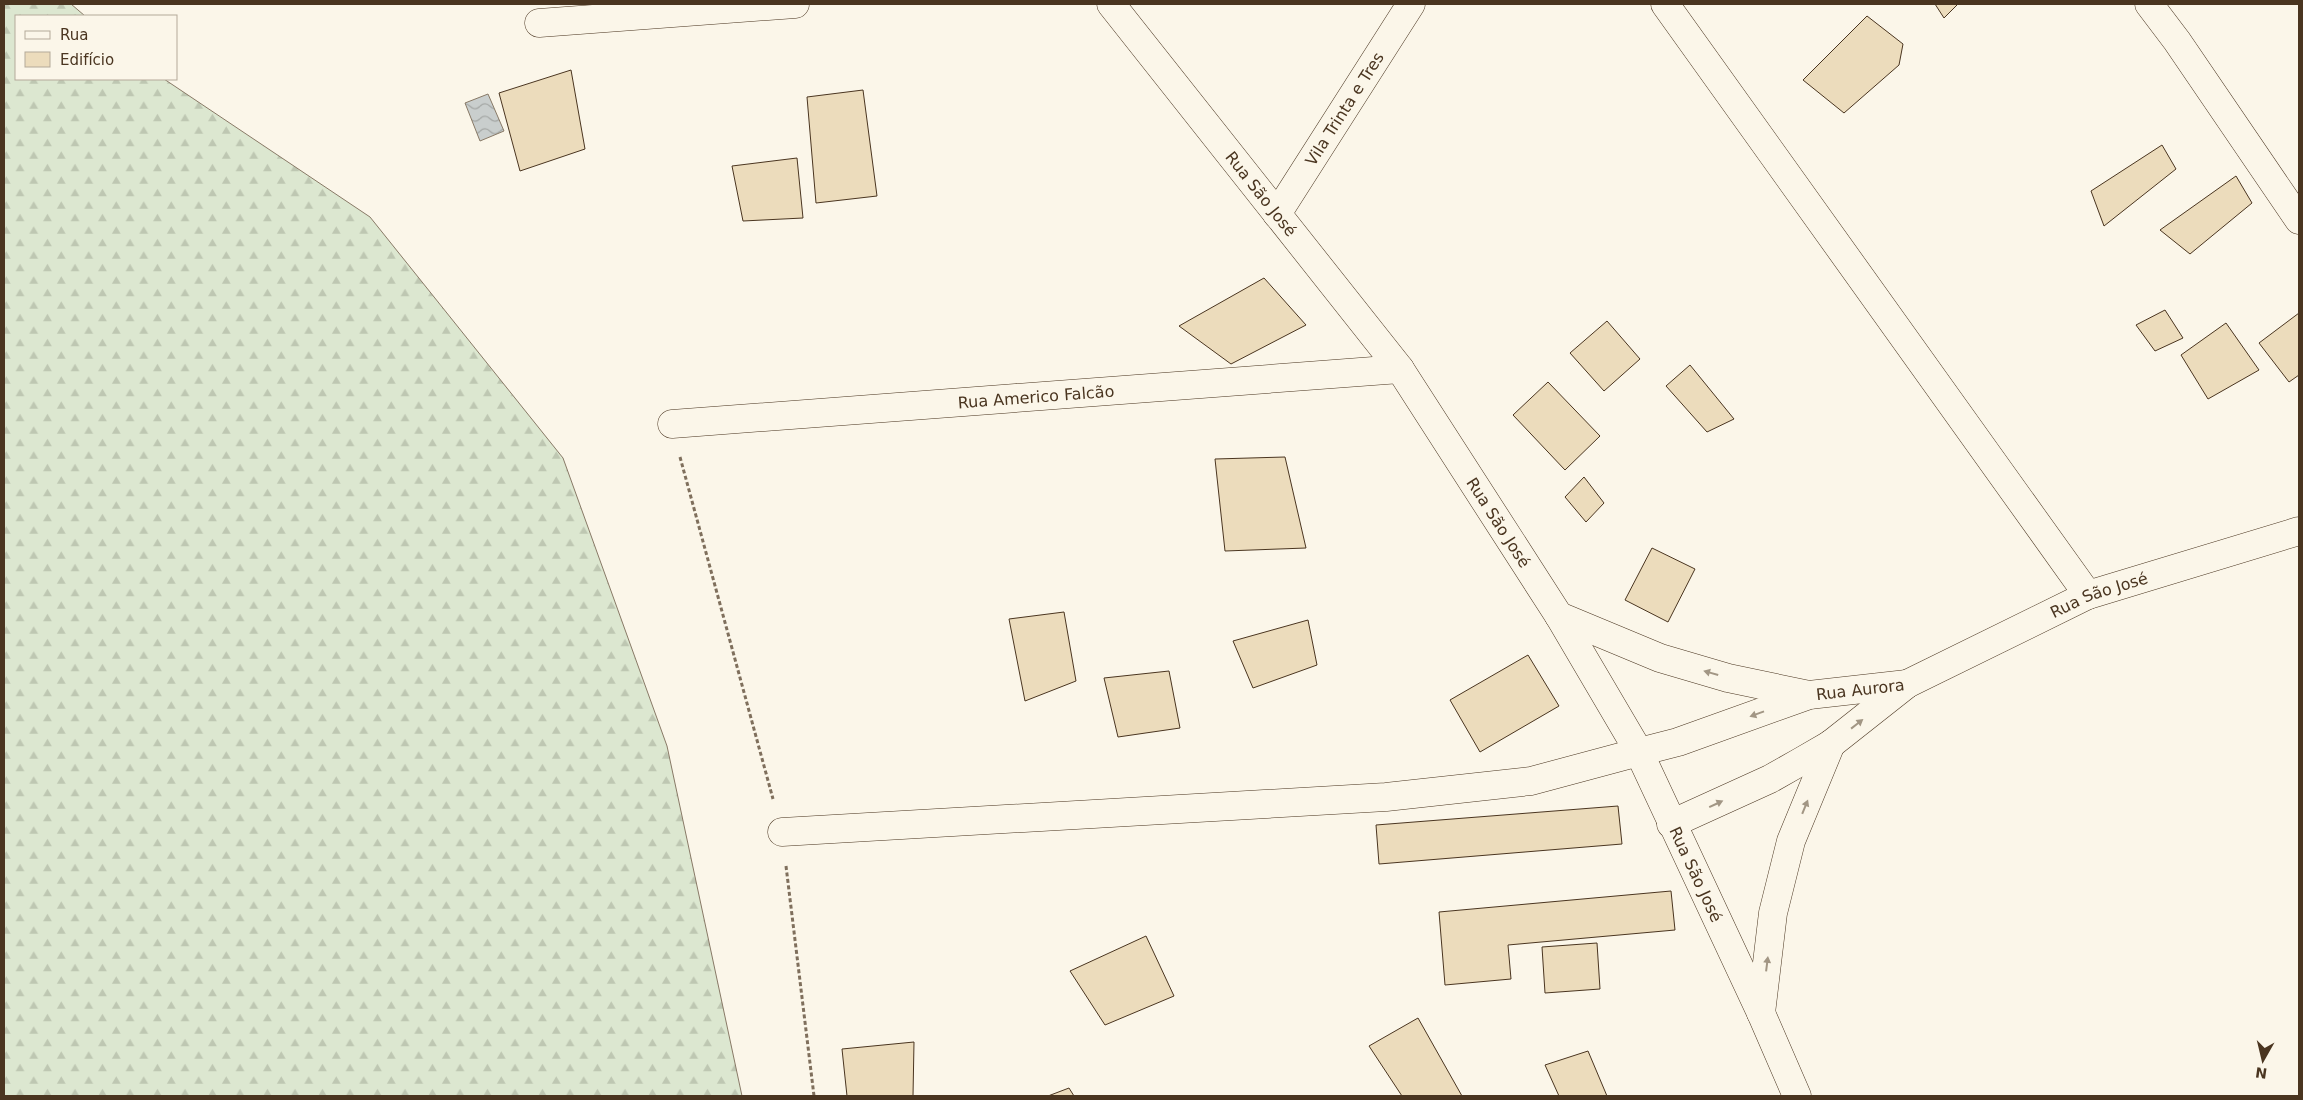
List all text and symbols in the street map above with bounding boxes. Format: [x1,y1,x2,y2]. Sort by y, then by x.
legend [15,15,178,80]
text: Rua [60,26,88,44]
street label: Vila Trinta e Tres [1301,49,1388,169]
text: Edifício [60,51,114,69]
street label: Rua São José [1221,148,1300,240]
street label: Rua Americo Falcão [957,382,1115,412]
street label: Rua São José [1462,474,1534,571]
street label: Rua São José [2047,568,2150,622]
one-way arrow [1703,668,1718,676]
street label: Rua Aurora [1815,675,1906,704]
one-way arrow [1749,710,1764,718]
one-way arrow [1850,718,1863,729]
one-way arrow [1709,800,1723,808]
one-way arrow [1801,800,1809,814]
street label: Rua São José [1665,824,1726,925]
one-way arrow [1763,956,1771,972]
north arrow [2238,1035,2288,1085]
text: N [2254,1064,2268,1082]

